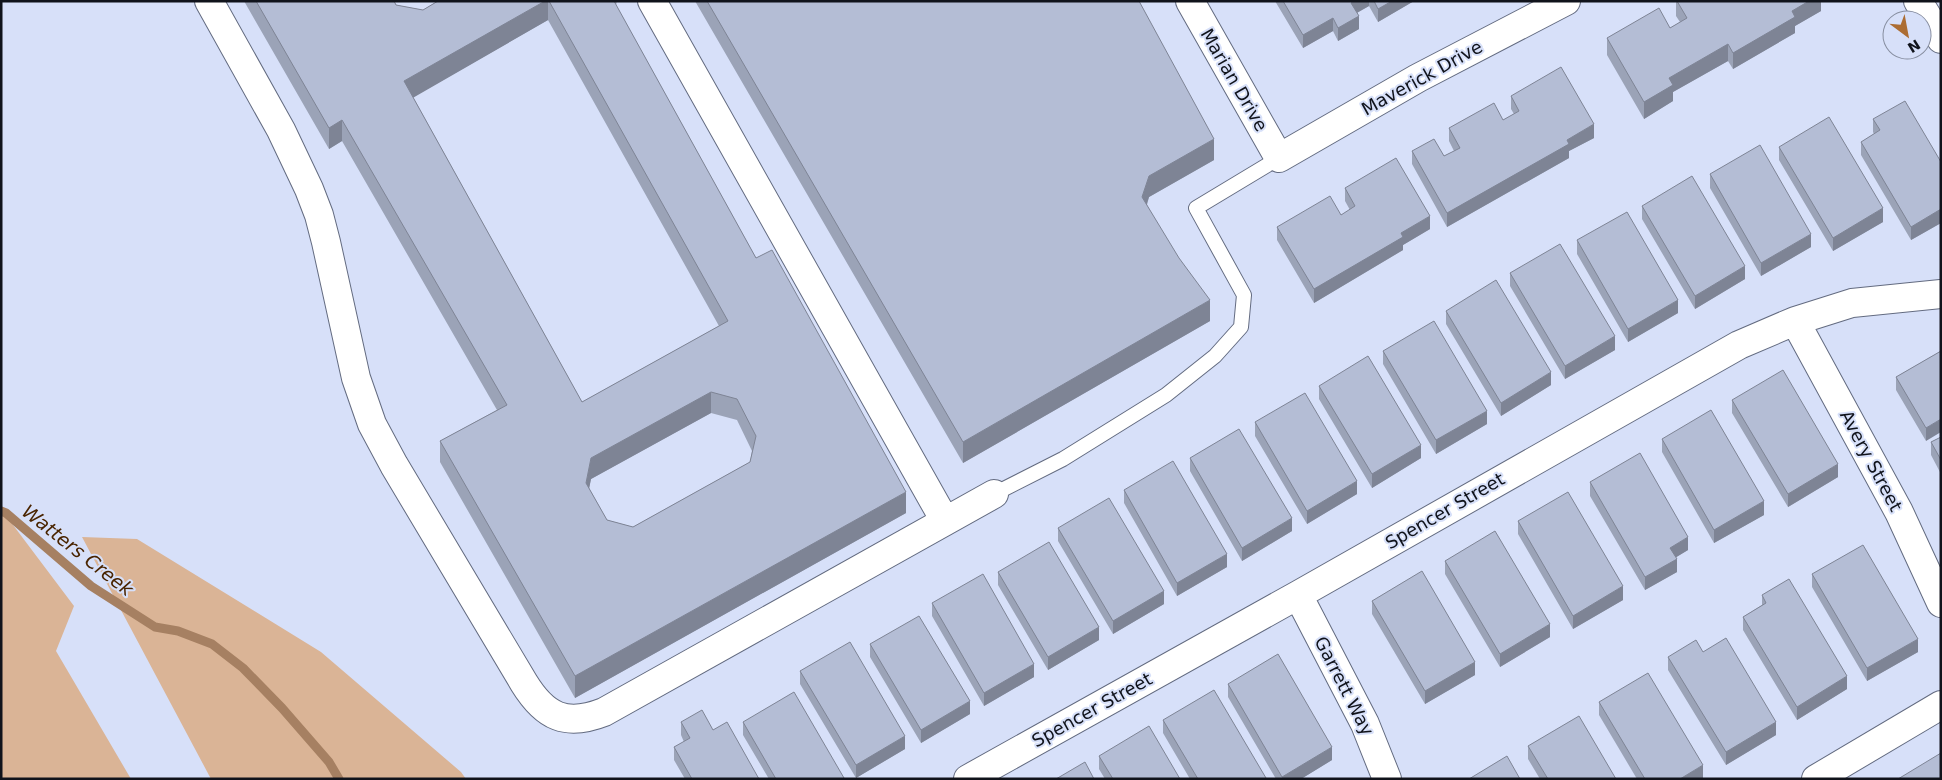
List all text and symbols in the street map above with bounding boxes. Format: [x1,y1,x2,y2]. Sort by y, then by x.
north arrow [1882,10,1932,60]
street label: Marian Drive [1197,25,1272,135]
street label: Maverick Drive [1358,36,1486,119]
text: N [1905,36,1923,56]
street label: Avery Street [1836,407,1907,515]
street label: Spencer Street [1381,468,1508,553]
water label: Watters Creek [18,500,139,601]
street label: Garrett Way [1311,633,1379,739]
street label: Spencer Street [1028,668,1156,751]

